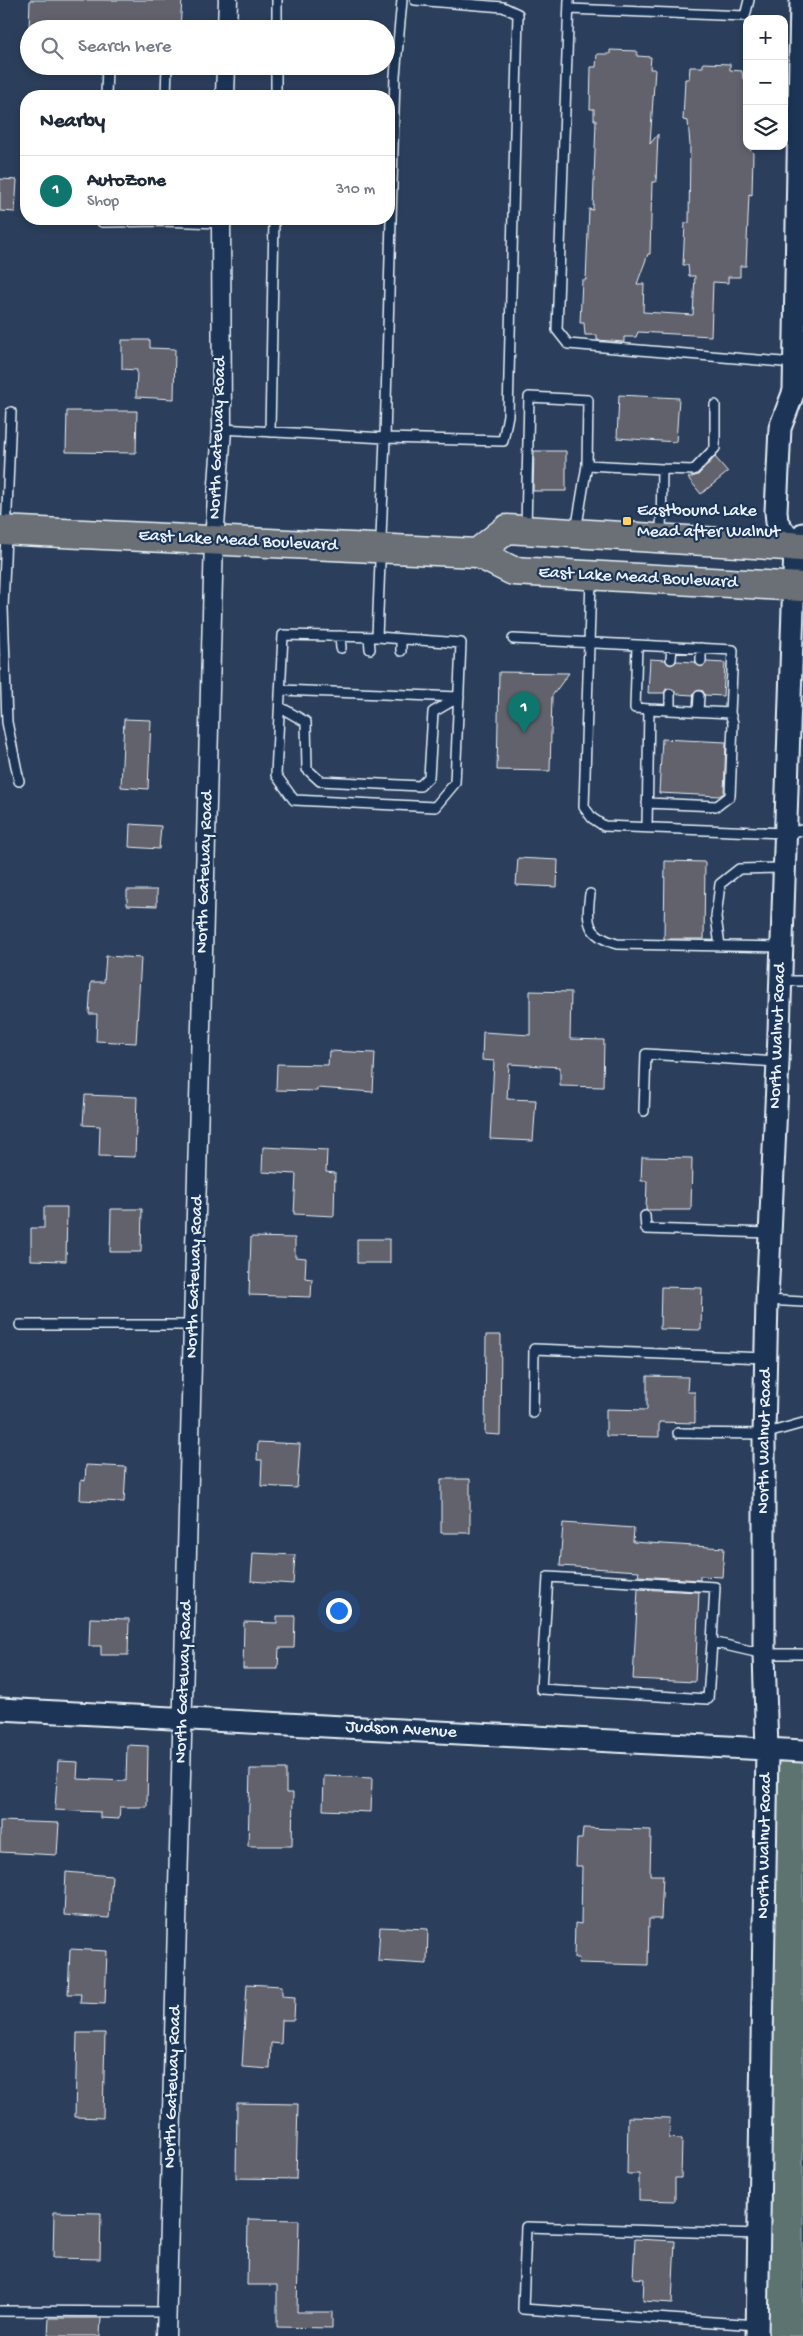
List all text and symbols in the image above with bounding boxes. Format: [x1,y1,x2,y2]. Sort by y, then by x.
map controls [743,15,788,150]
button: + [743,15,788,60]
search box [20,20,395,75]
icon: search [38,34,66,62]
text: Search here [78,36,172,59]
button: − [743,60,788,105]
button: layers [743,105,788,150]
text: Nearby [40,110,105,135]
text: AutoZone [87,170,166,193]
text: 1 [53,181,59,200]
text: 310 m [336,181,375,200]
text: Shop [87,193,119,212]
street label: North Gateway Road [205,355,231,520]
place label: Eastbound Lake Mead after Walnut [637,501,782,543]
marker: Eastbound Lake Mead after Walnut [621,515,633,527]
street label: East Lake Mead Boulevard [138,525,339,557]
street label: East Lake Mead Boulevard [538,562,739,594]
pin: 1 [508,692,540,733]
street label: North Gateway Road [192,789,218,954]
street label: North Walnut Road [765,961,791,1109]
street label: North Gateway Road [182,1194,208,1359]
street label: North Walnut Road [753,1366,777,1514]
your location [326,1598,352,1624]
street label: North Gateway Road [171,1599,197,1764]
street label: Judson Avenue [345,1717,458,1743]
street label: North Walnut Road [753,1771,777,1919]
street label: North Gateway Road [160,2004,186,2169]

